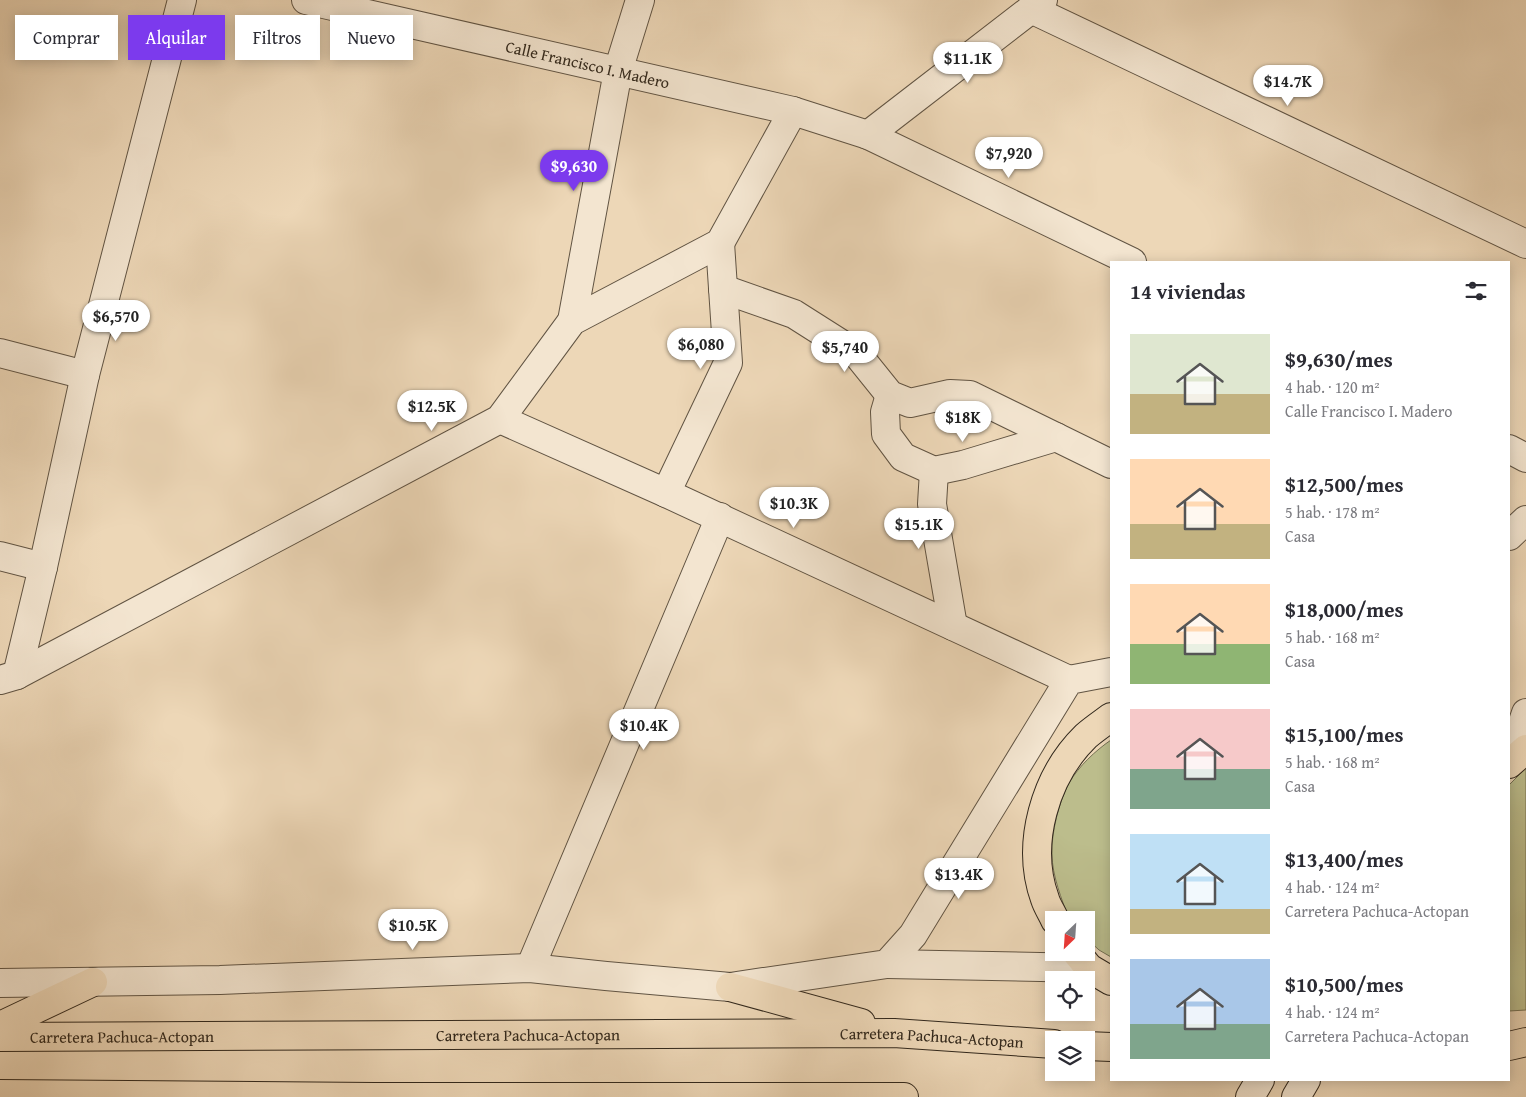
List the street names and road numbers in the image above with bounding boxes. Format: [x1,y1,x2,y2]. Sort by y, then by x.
street label: Calle Francisco I. Madero [503,34,672,95]
street label: Carretera Pachuca-Actopan [840,1021,1025,1054]
street label: Carretera Pachuca-Actopan [436,1022,620,1047]
street label: Carretera Pachuca-Actopan [30,1024,214,1049]

